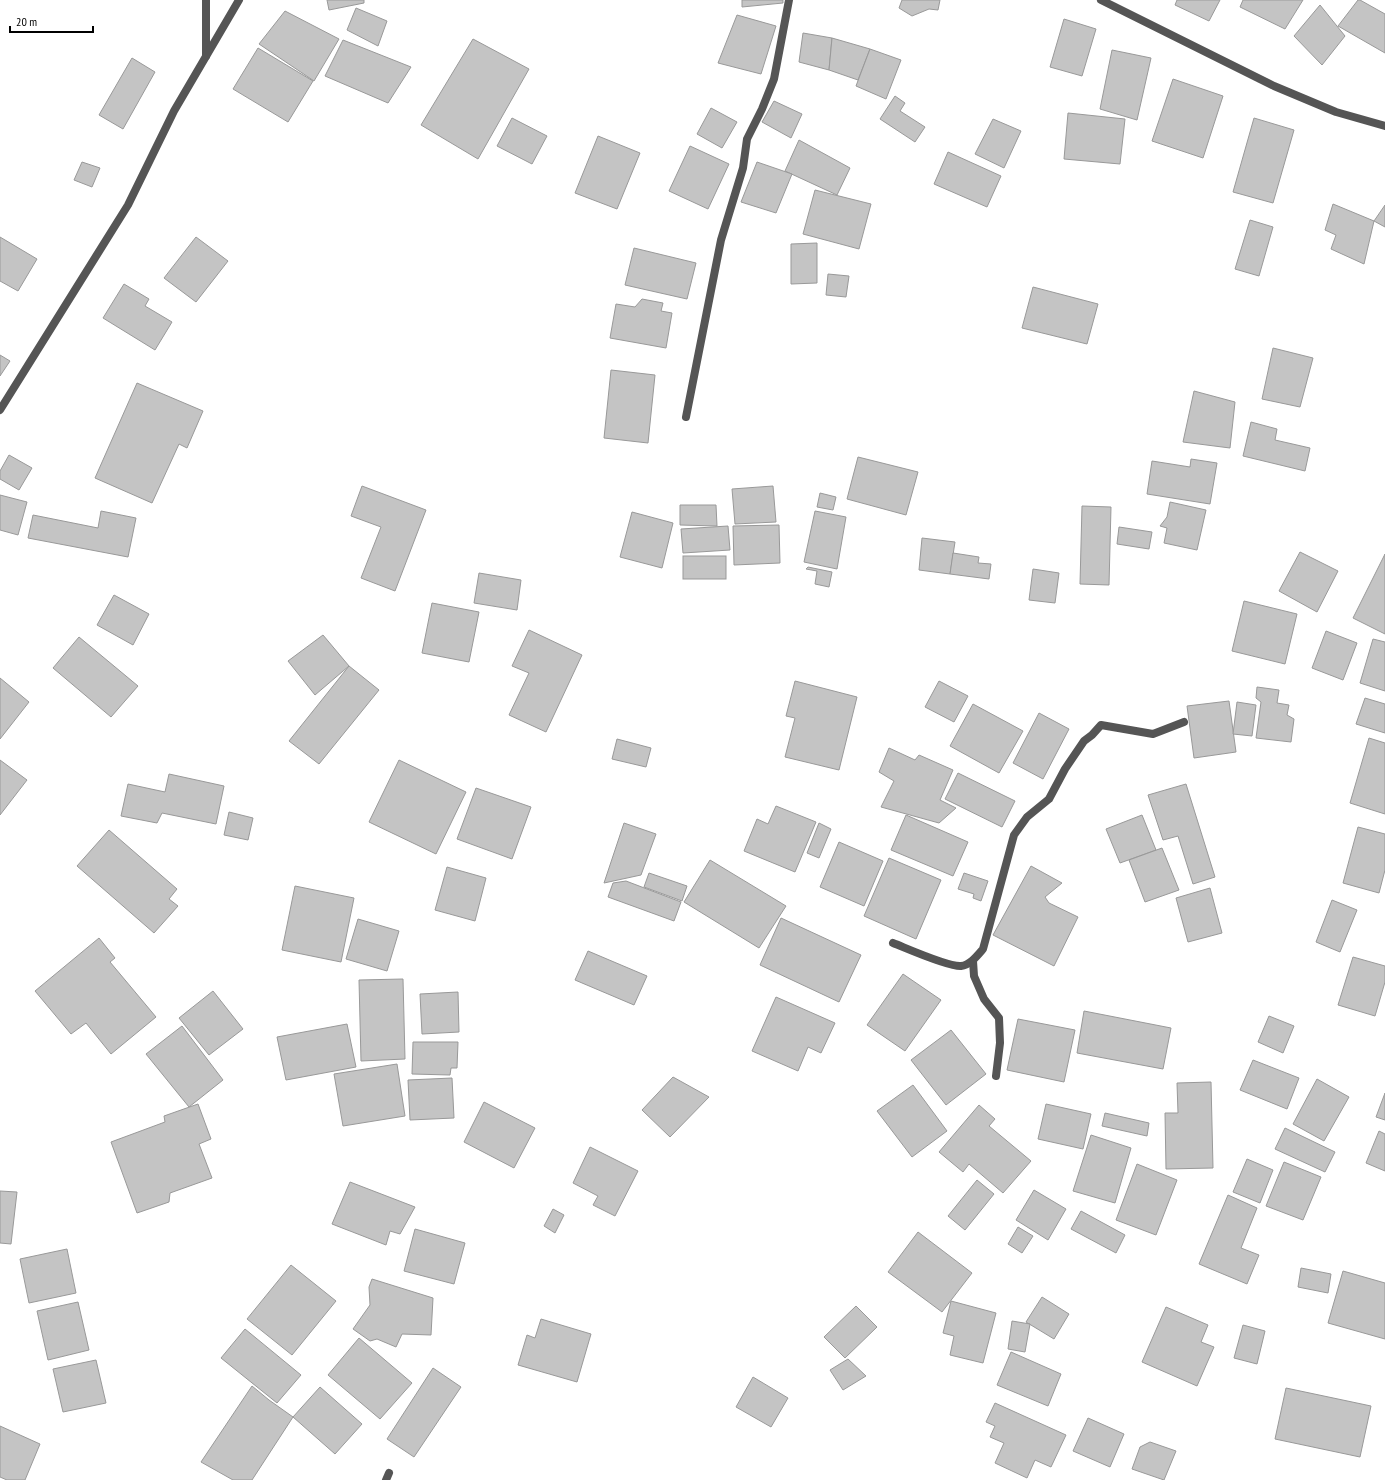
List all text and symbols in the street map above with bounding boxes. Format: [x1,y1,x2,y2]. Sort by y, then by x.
scale bar [10,8,93,34]
text: 20 m [16,14,37,29]

